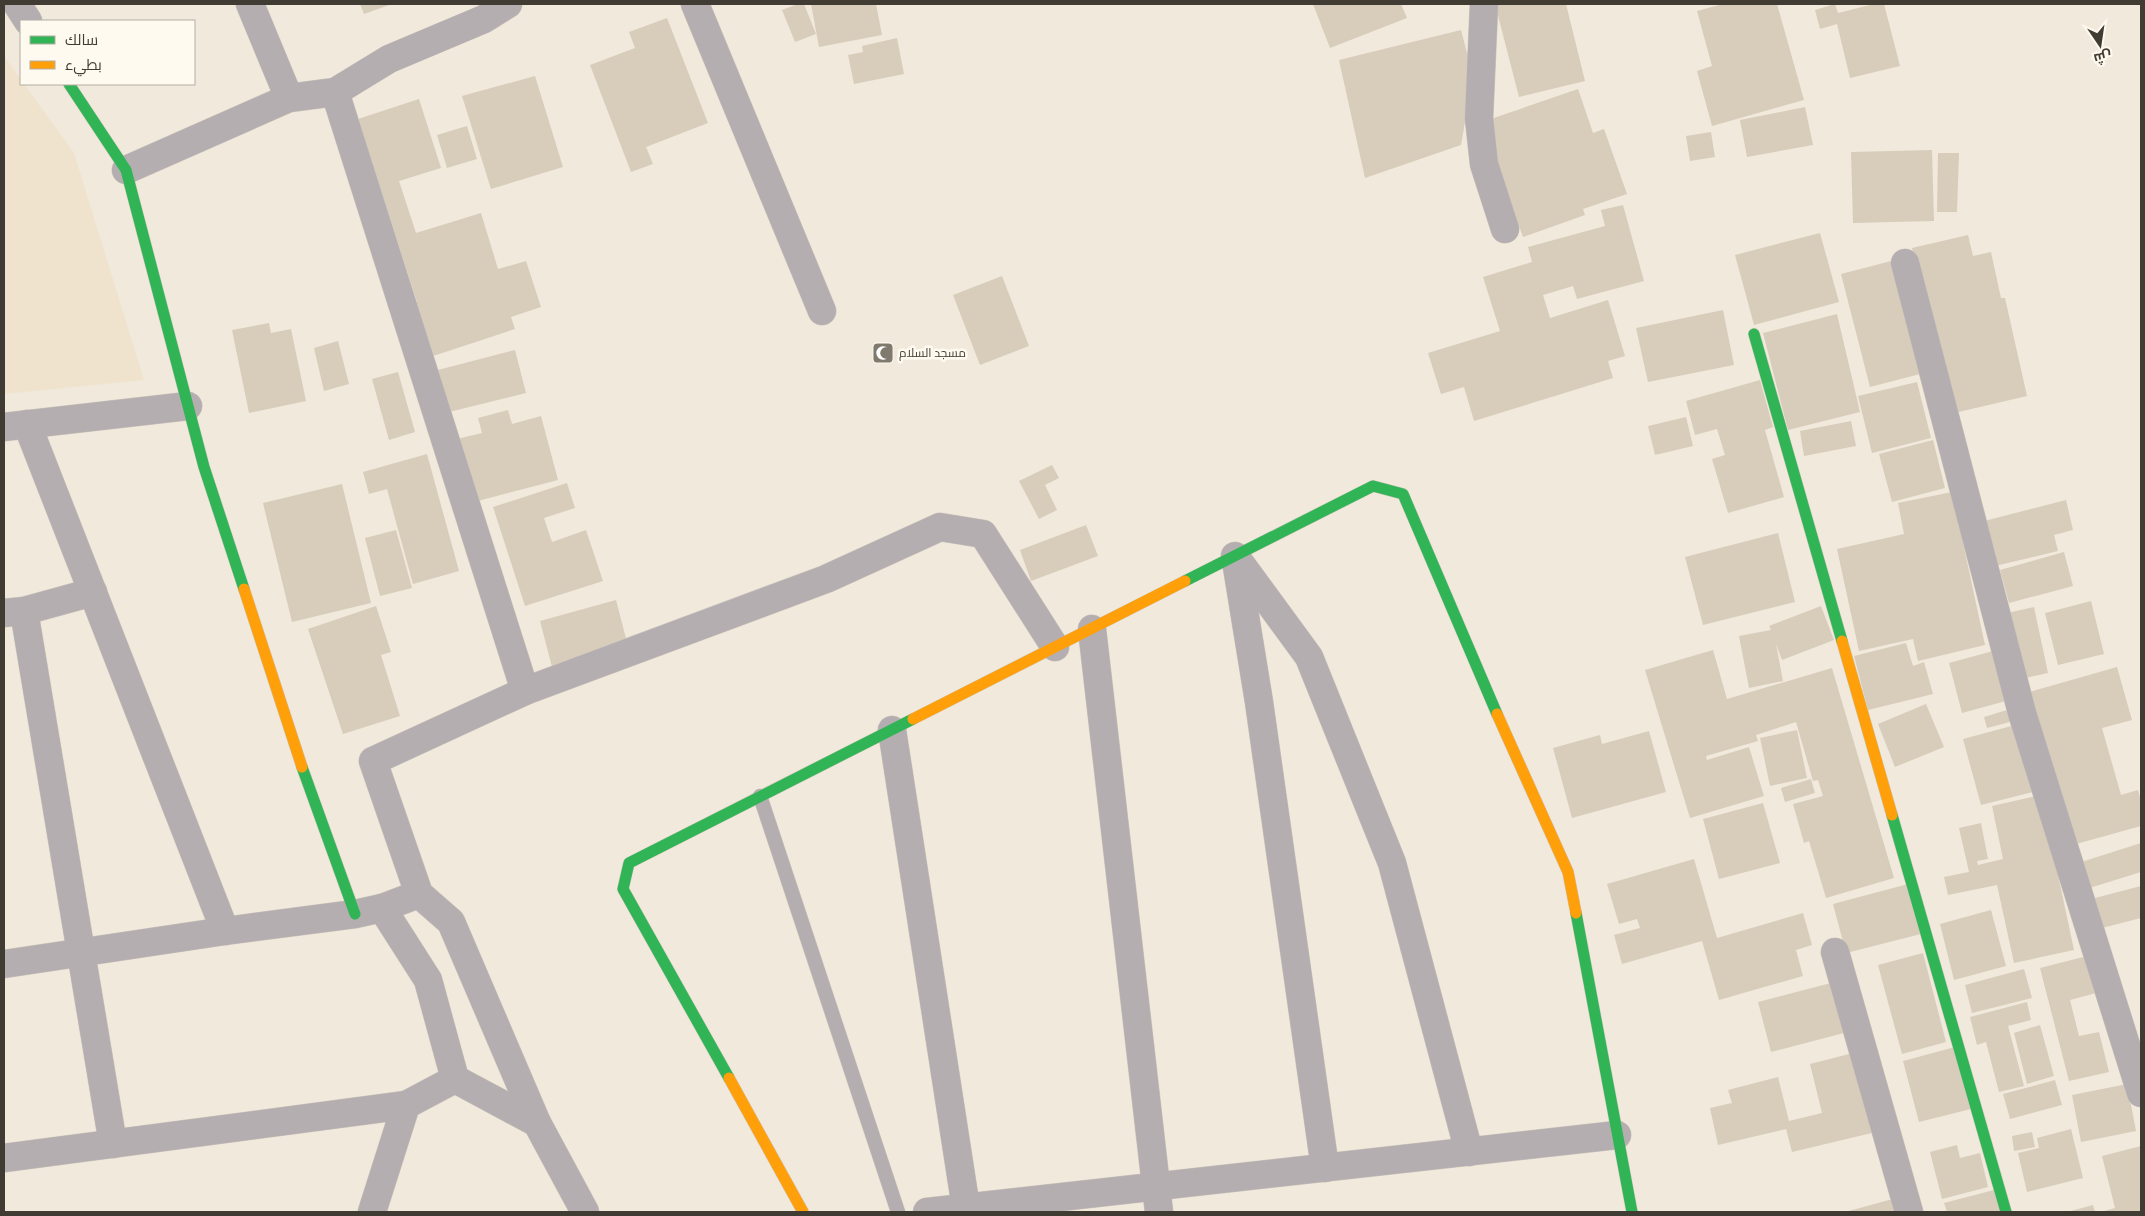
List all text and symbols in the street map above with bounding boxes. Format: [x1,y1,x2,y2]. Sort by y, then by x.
legend [20,20,195,85]
north arrow [2075,20,2125,70]
text: سالك [65,31,98,49]
text: ش [2092,47,2113,67]
text: بطيء [65,56,102,77]
mosque icon: مسجد السلام [871,341,895,365]
place label: مسجد السلام [899,346,966,361]

